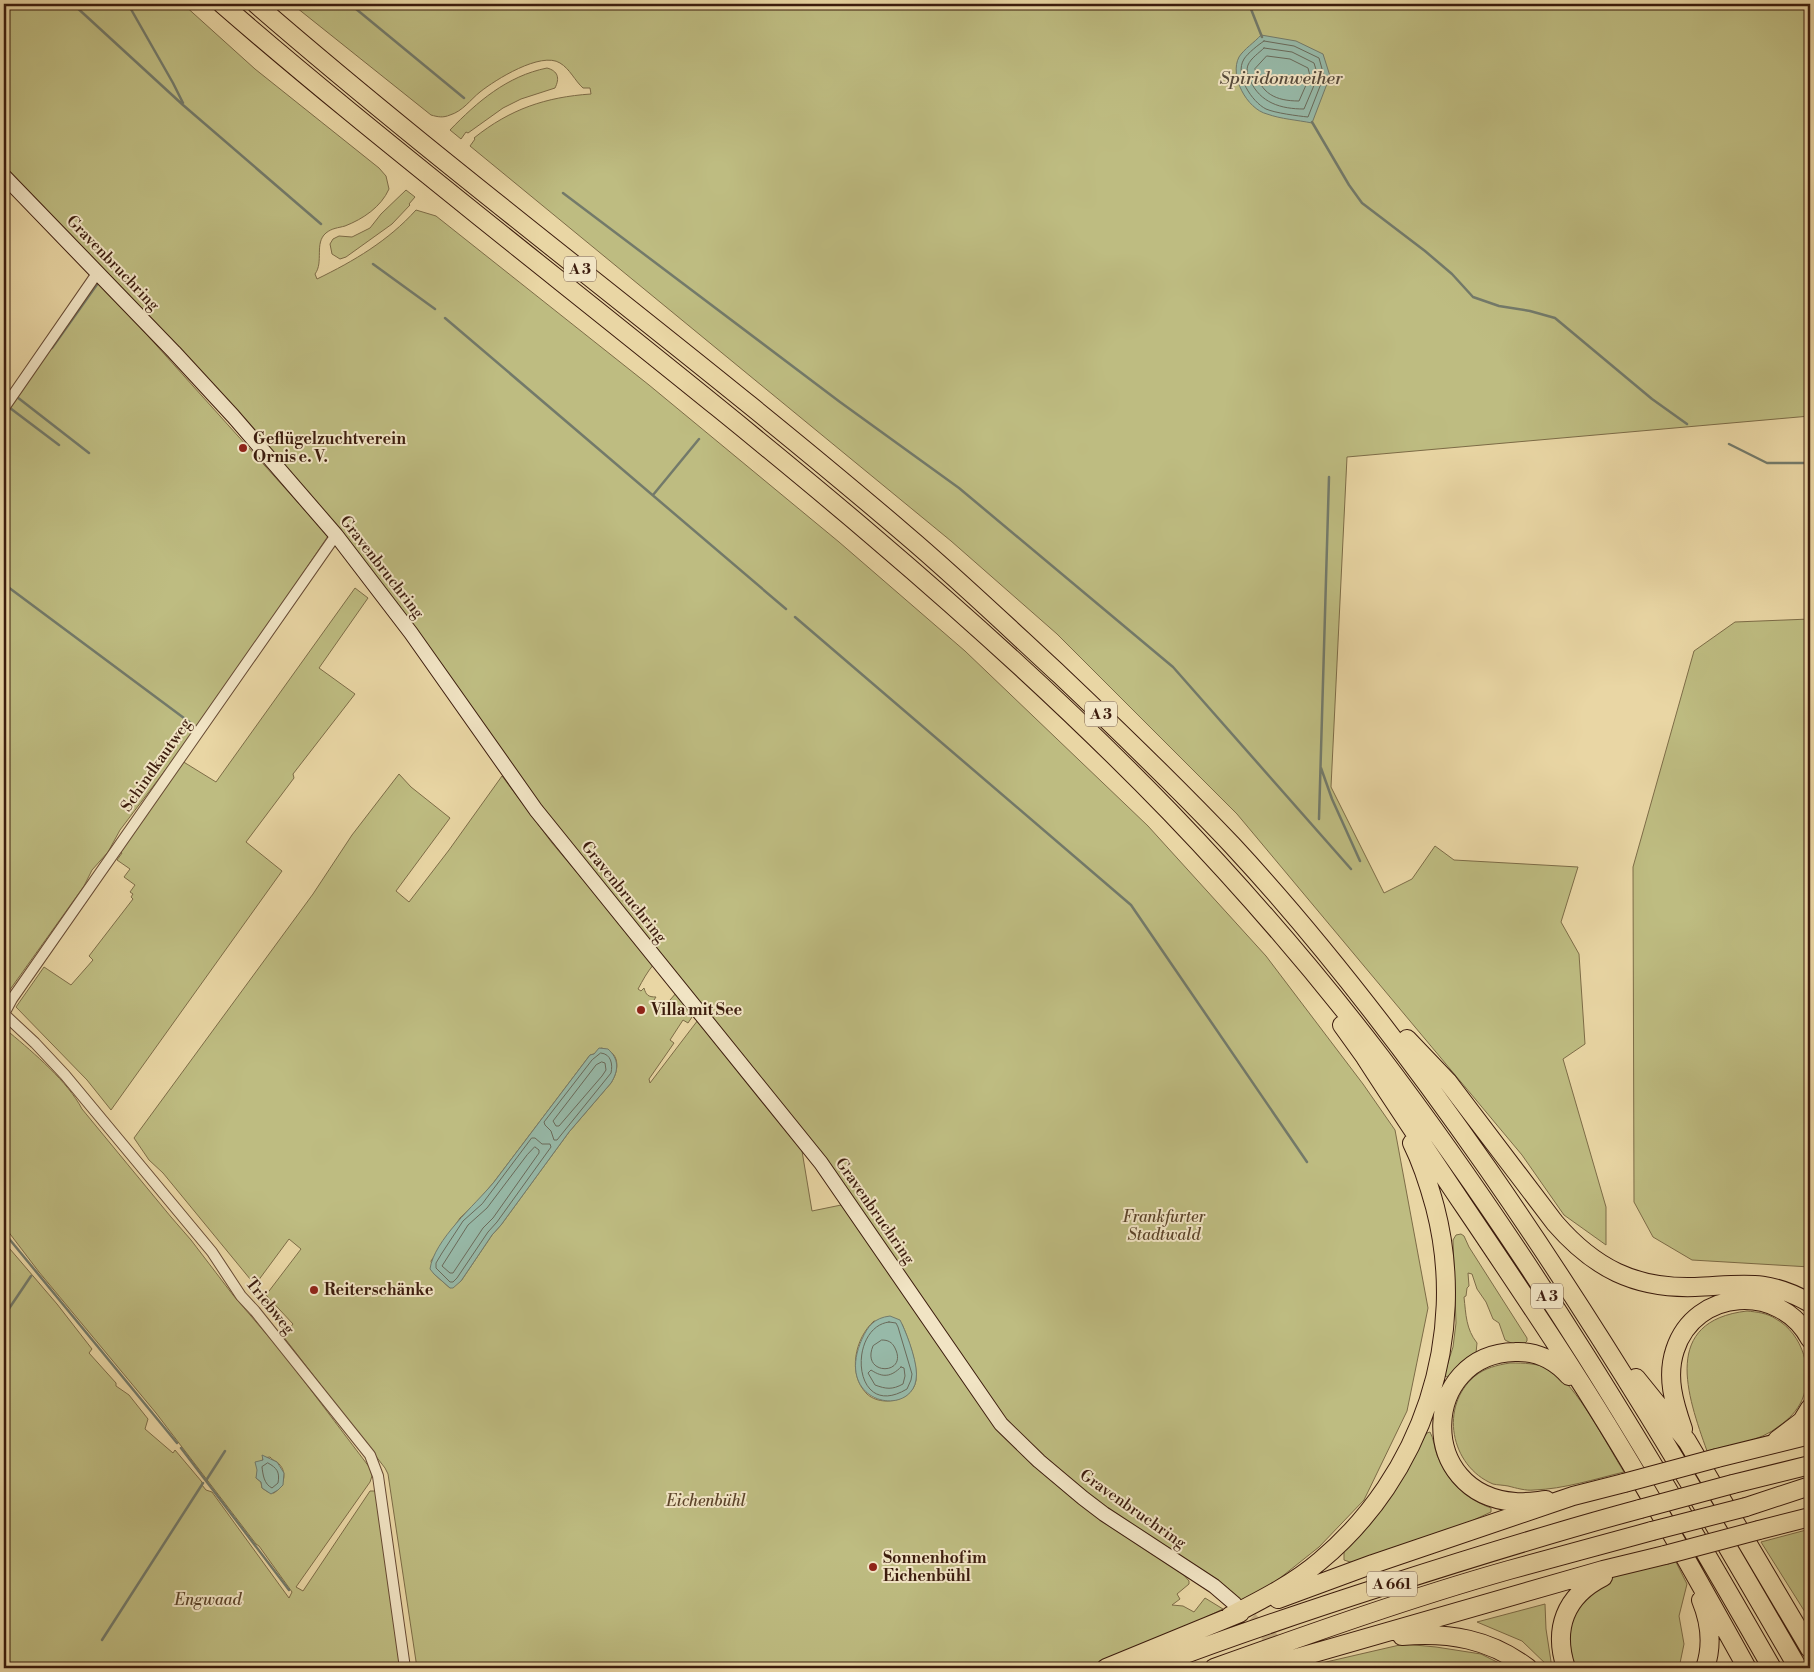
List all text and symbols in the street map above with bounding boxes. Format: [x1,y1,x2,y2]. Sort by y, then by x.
water label: Spiridonweiher [1219,67,1343,90]
street label: Gravenbruchring [62,211,164,316]
road number: A 3 [564,256,596,282]
place label: Geflügelzuchtverein Ornis e. V. [253,429,406,467]
marker: Geflügelzuchtverein Ornis e. V. [237,442,249,454]
street label: Gravenbruchring [336,511,429,623]
road number: A 3 [1085,702,1117,726]
street label: Schindkautweg [116,714,196,816]
street label: Gravenbruchring [577,837,672,948]
place label: Villa mit See [650,1000,743,1020]
marker: Villa mit See [635,1004,647,1016]
street label: Gravenbruchring [831,1154,920,1269]
park label: Frankfurter Stadtwald [1123,1207,1207,1245]
street label: Triebweg [241,1273,299,1339]
place label: Reiterschänke [324,1280,434,1300]
marker: Reiterschänke [308,1284,320,1296]
road number: A 3 [1531,1284,1563,1308]
street label: Gravenbruchring [1076,1465,1191,1554]
park label: Eichenbühl [665,1491,747,1511]
place label: Sonnenhof im Eichenbühl [883,1548,987,1586]
marker: Sonnenhof im Eichenbühl [867,1561,879,1573]
road number: A 661 [1367,1572,1417,1596]
park label: Engwaad [174,1590,242,1610]

